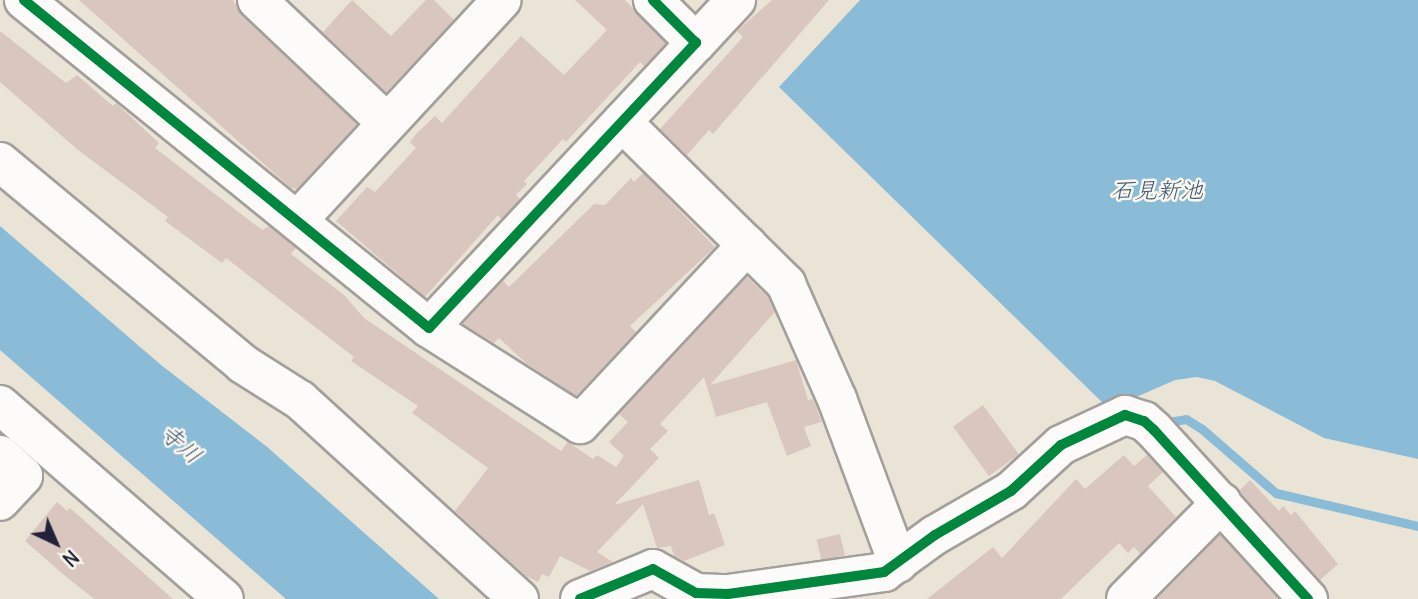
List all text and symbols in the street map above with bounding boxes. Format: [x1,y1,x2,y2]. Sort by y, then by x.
water label: 石見新池 [1111,176,1203,204]
water label: 寺川 [155,418,207,470]
north arrow [21,508,91,578]
text: N [58,545,84,571]

